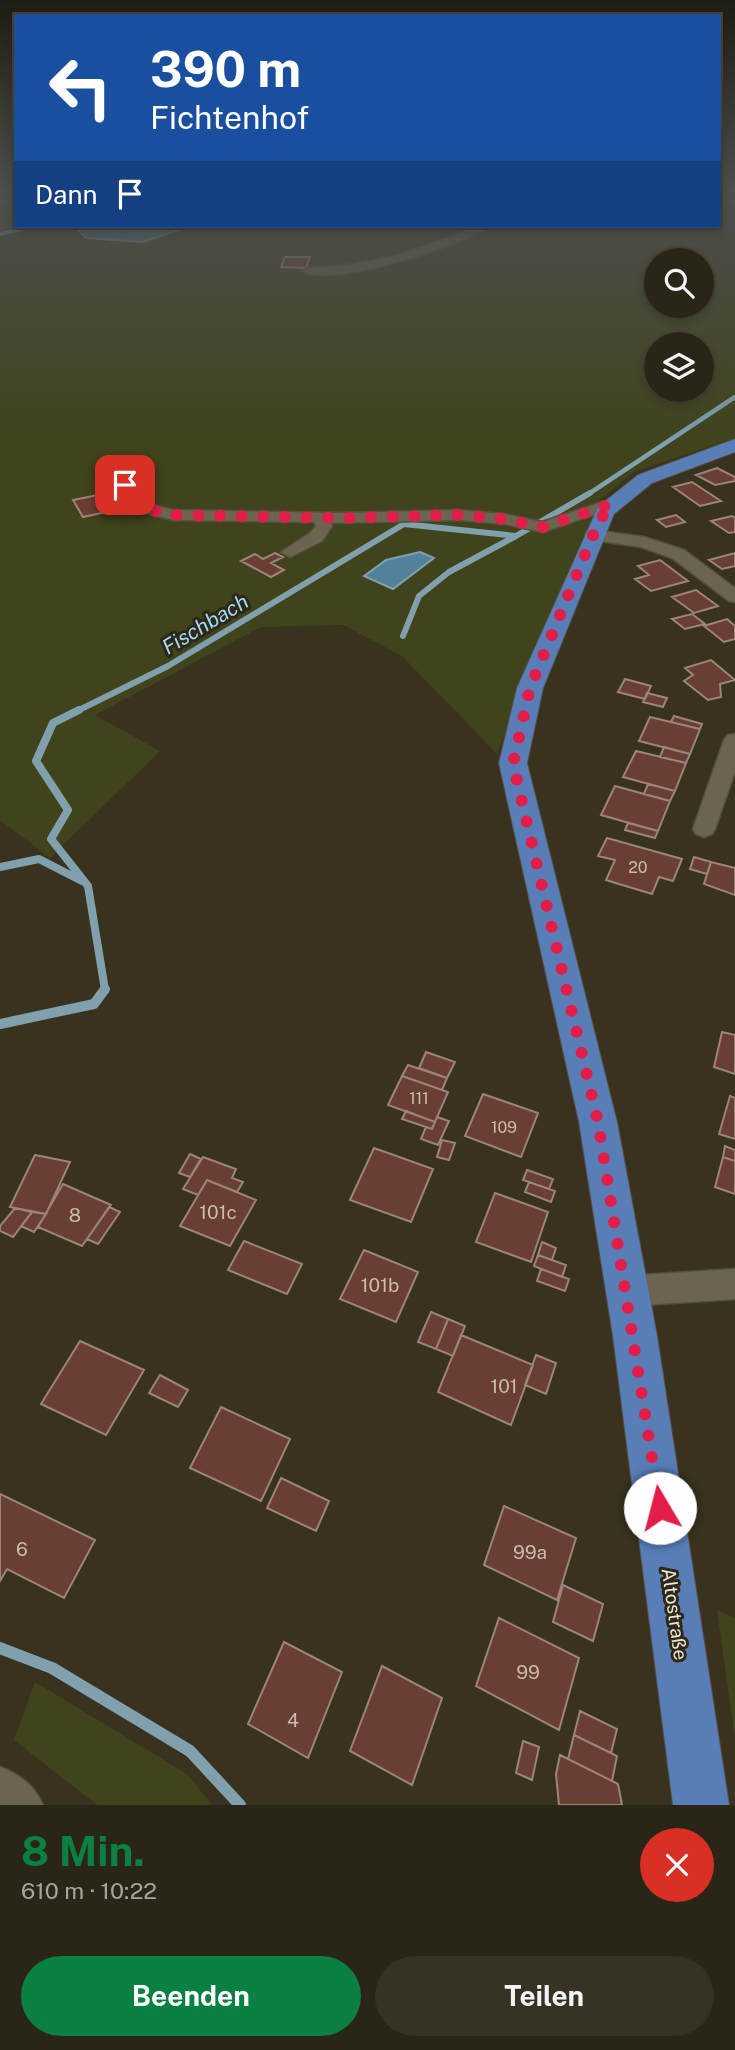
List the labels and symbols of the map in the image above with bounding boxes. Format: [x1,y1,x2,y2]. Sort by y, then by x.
pin [95,455,155,515]
water label: Fischbach [157,589,253,659]
house number: 20 [628,858,648,877]
house number: 111 [409,1089,429,1108]
house number: 109 [491,1118,517,1137]
house number: 101c [199,1201,237,1223]
house number: 8 [69,1204,81,1226]
house number: 101b [361,1274,399,1296]
house number: 101 [490,1375,518,1397]
position arrow [623,1471,697,1545]
house number: 6 [16,1538,28,1560]
house number: 99a [513,1541,547,1563]
street label: Altostraße [658,1567,692,1661]
house number: 99 [516,1661,540,1683]
house number: 4 [287,1709,299,1731]

